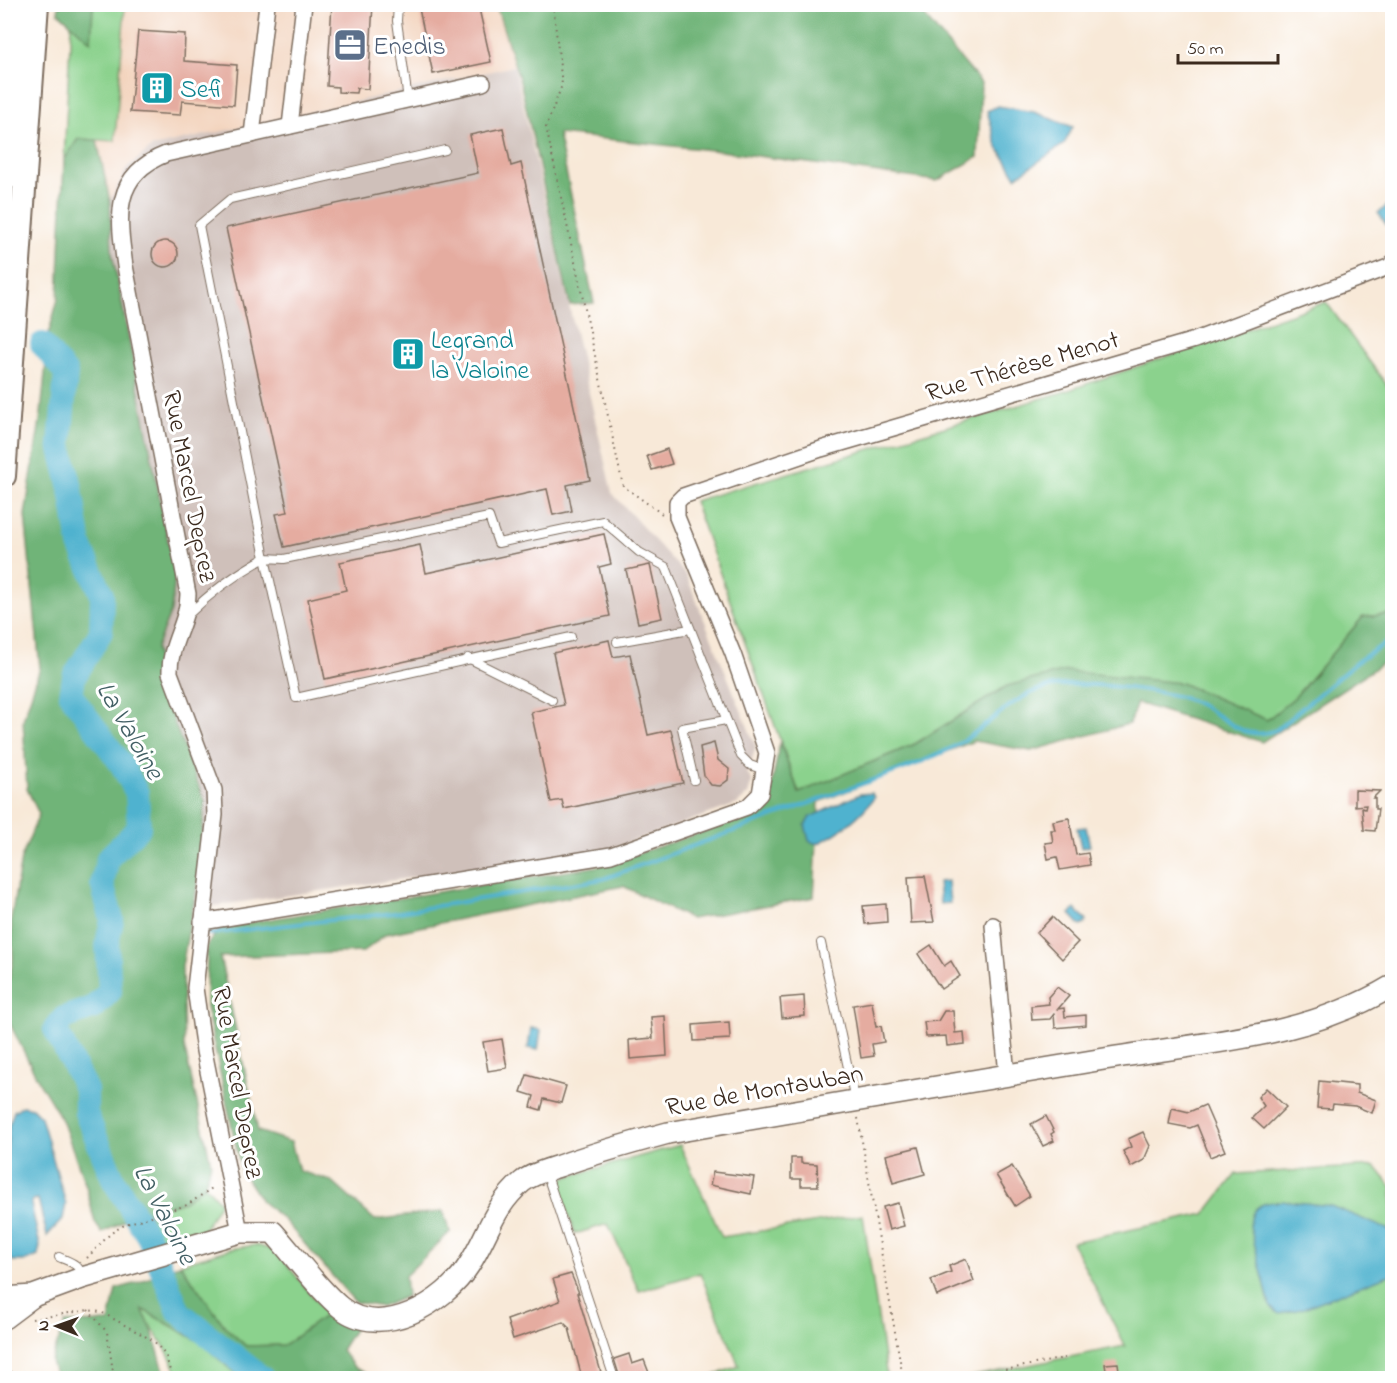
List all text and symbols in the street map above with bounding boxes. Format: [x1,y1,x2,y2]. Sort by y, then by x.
office icon: Enedis [332,27,368,63]
scale bar [1178,27,1278,65]
place label: Enedis [373,29,446,67]
text: 50 m [1187,37,1224,63]
building icon: Sefi [139,70,175,106]
place label: Sefi [180,72,225,110]
street label: Rue Thérèse Menot [922,322,1124,414]
place label: Legrand la Valoine [431,323,530,391]
building icon: Legrand la Valoine [390,336,426,372]
street label: Rue Marcel Deprez [151,387,225,586]
water label: La Valoine [85,675,174,789]
street label: Rue Marcel Deprez [200,983,272,1182]
street label: Rue de Montauban [663,1056,866,1128]
water label: La Valoine [122,1158,206,1274]
north arrow [27,1296,87,1356]
text: N [32,1320,56,1331]

